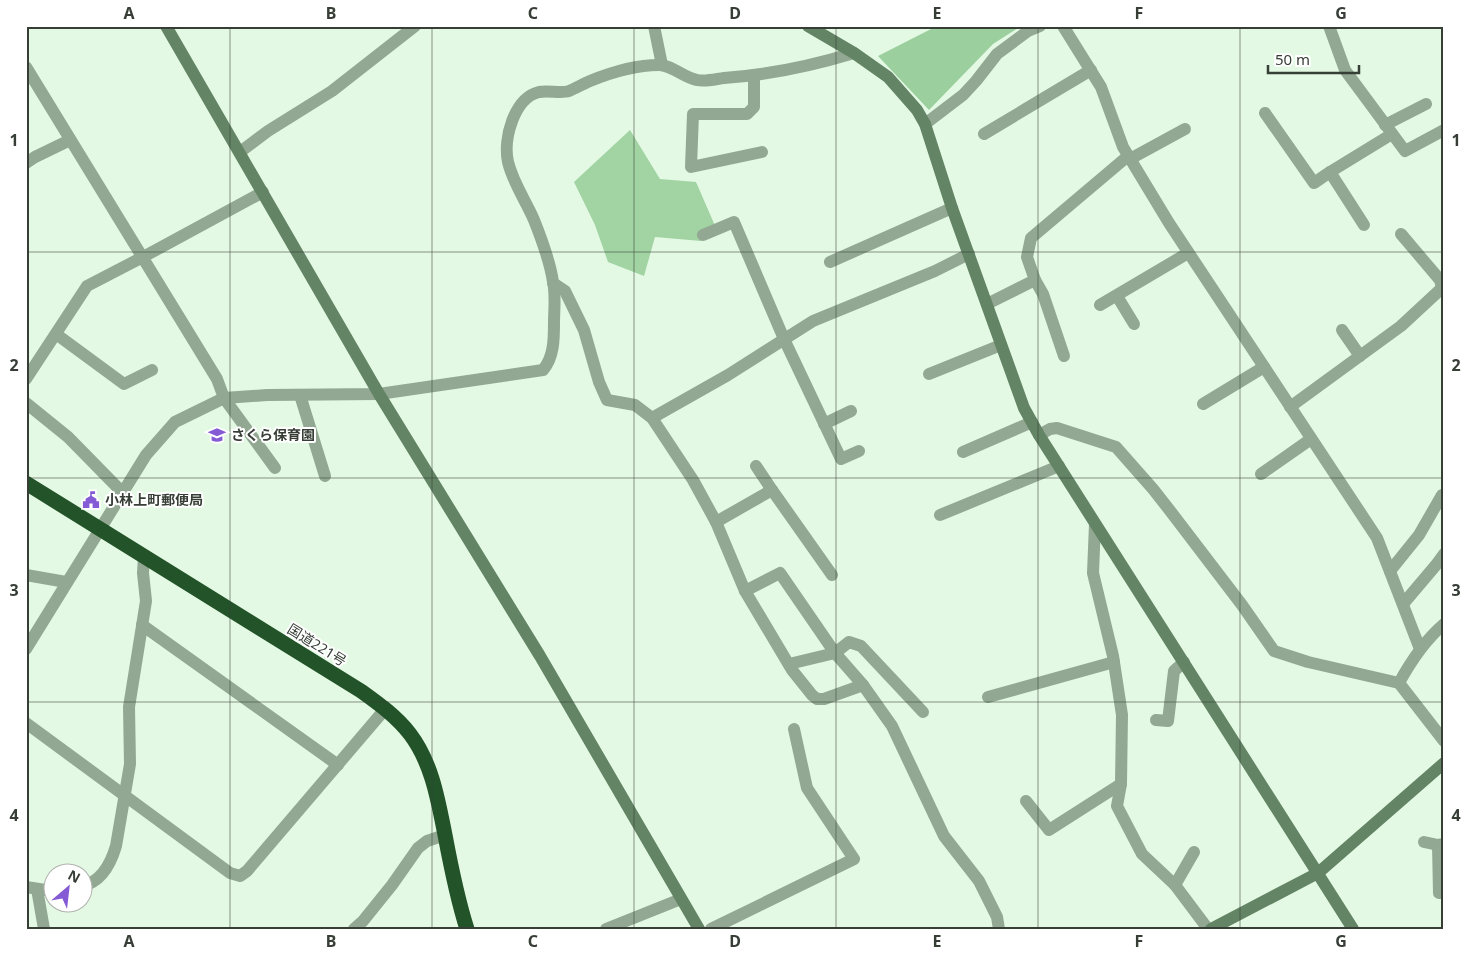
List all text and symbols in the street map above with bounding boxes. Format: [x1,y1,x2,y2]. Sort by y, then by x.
text: A [123,2,135,24]
text: B [326,2,336,24]
text: C [528,2,538,24]
text: D [729,2,741,24]
text: E [933,2,942,24]
text: F [1135,2,1143,24]
text: G [1335,2,1347,24]
scale bar [1268,42,1359,74]
text: 50 m [1275,49,1310,69]
text: 1 [9,129,19,151]
text: 1 [1451,129,1461,151]
text: 2 [9,354,19,376]
text: 2 [1451,354,1461,376]
school or university icon: さくら保育園 [207,425,227,445]
place label: さくら保育園 [231,425,315,444]
public building icon: 小林上町郵便局 [81,490,101,510]
place label: 小林上町郵便局 [105,490,203,509]
text: 3 [9,579,19,601]
text: 3 [1451,579,1461,601]
street label: 国道221号 [284,619,350,670]
text: 4 [9,804,19,826]
text: 4 [1451,804,1461,826]
north arrow [42,862,92,912]
text: N [65,865,84,887]
text: A [123,930,135,952]
text: B [326,930,336,952]
text: C [528,930,538,952]
text: D [729,930,741,952]
text: E [933,930,942,952]
text: F [1135,930,1143,952]
text: G [1335,930,1347,952]

